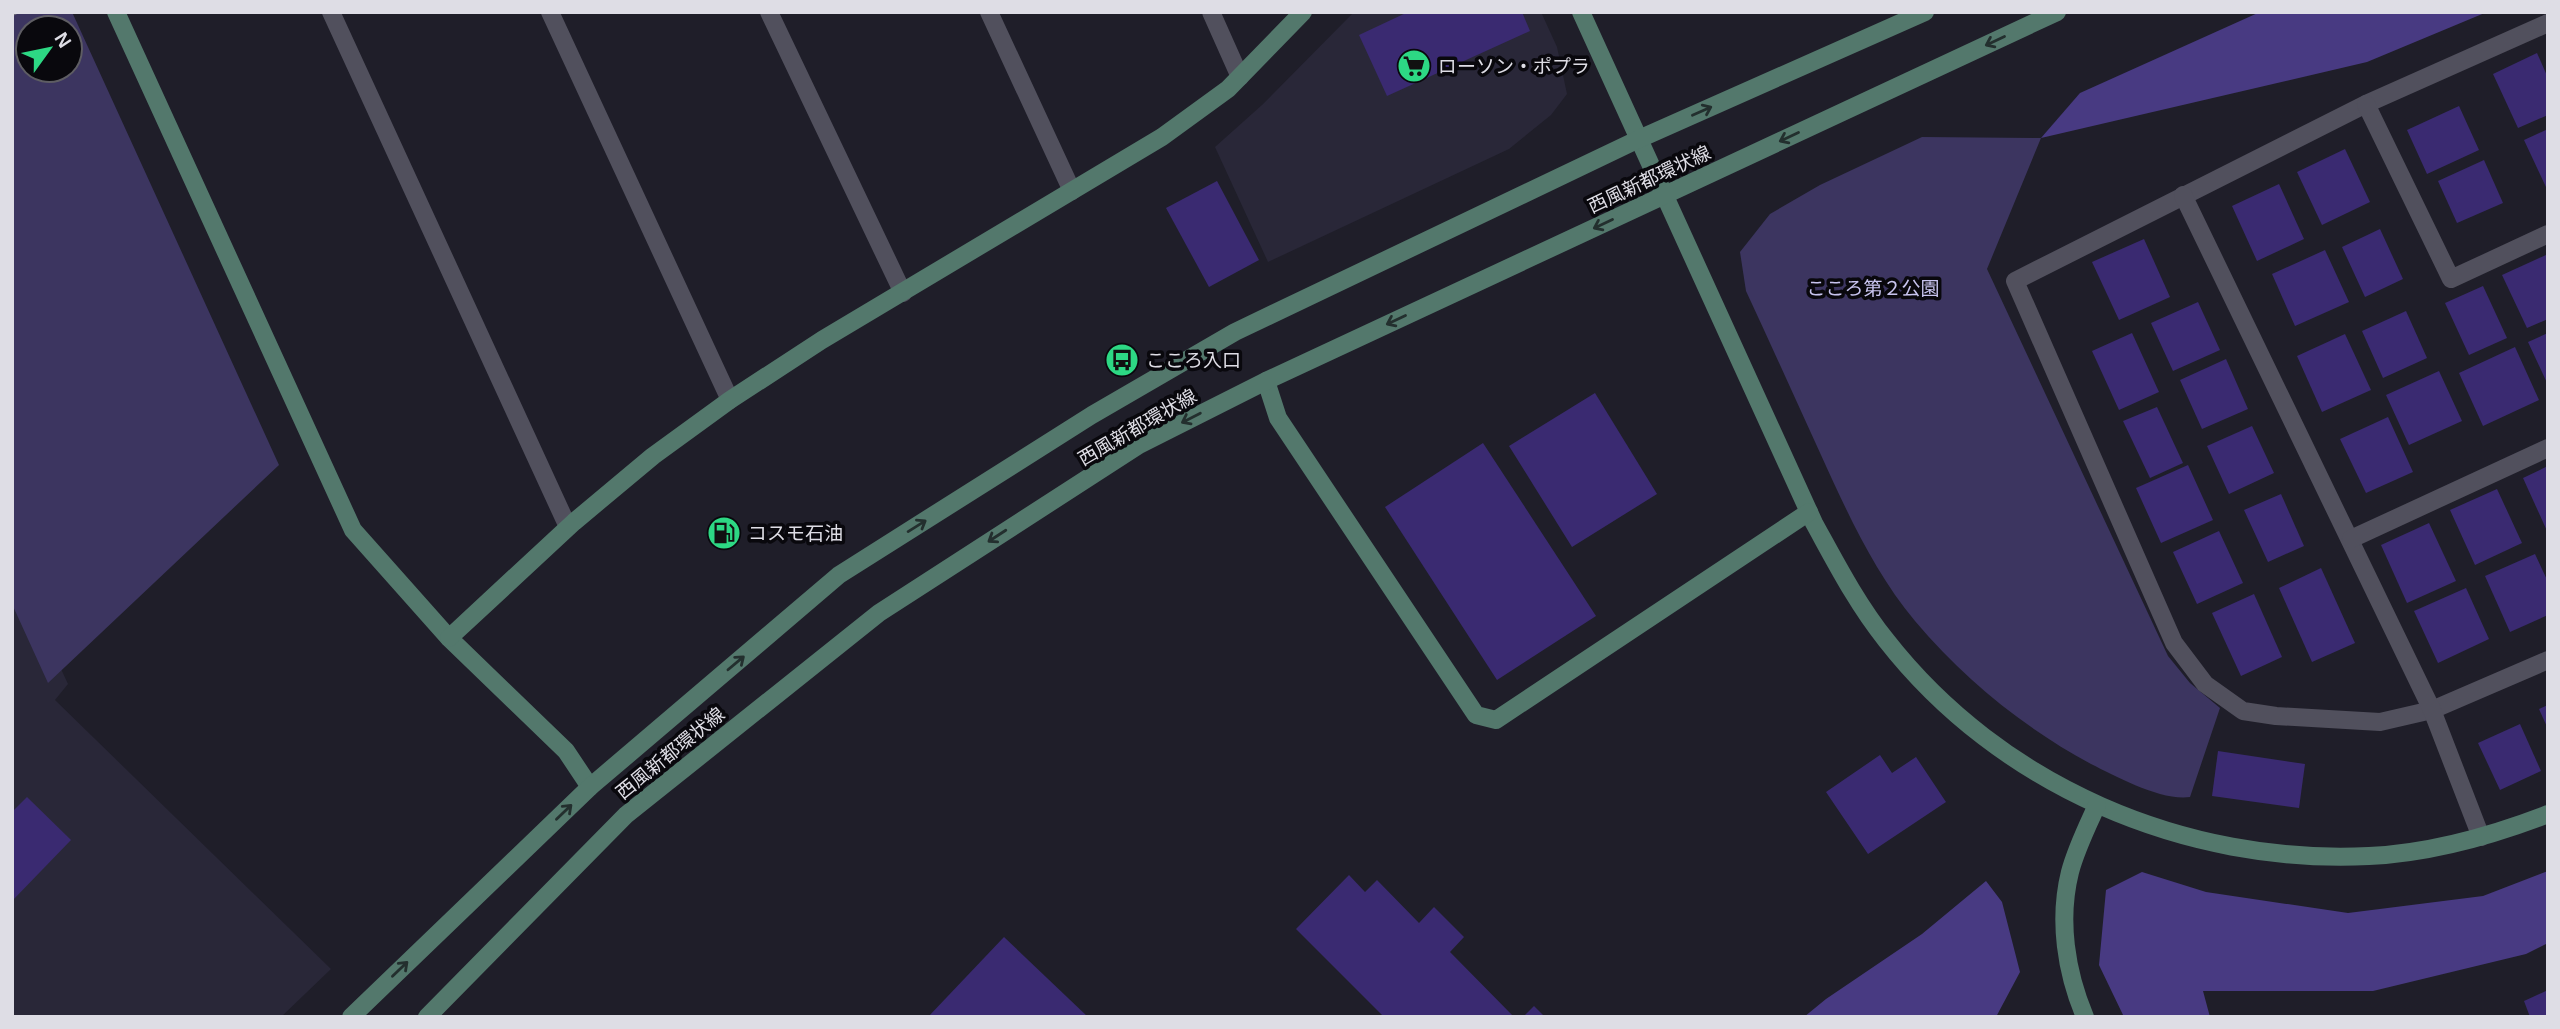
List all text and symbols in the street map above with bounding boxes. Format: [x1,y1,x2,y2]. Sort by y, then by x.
north arrow [14,14,84,84]
text: N [50,29,75,51]
one-way arrow [1985,35,2006,48]
supermarket icon: ローソン・ポプラ [1395,47,1433,85]
place label: ローソン・ポプラ [1438,56,1590,77]
one-way arrow [1691,104,1712,117]
one-way arrow [1779,131,1800,144]
street label: 西風新都環状線 [1584,142,1714,217]
one-way arrow [1593,218,1614,231]
park label: こころ第２公園 [1806,278,1940,299]
one-way arrow [1386,314,1408,327]
bus stop icon: こころ入口 [1103,341,1141,379]
place label: こころ入口 [1146,350,1241,371]
street label: 西風新都環状線 [1074,385,1200,470]
one-way arrow [1181,412,1202,426]
fuel station icon: コスモ石油 [705,514,743,552]
one-way arrow [907,519,926,533]
place label: コスモ石油 [748,523,843,544]
one-way arrow [988,529,1007,544]
one-way arrow [726,655,744,671]
street label: 西風新都環状線 [612,703,729,803]
one-way arrow [555,803,572,820]
one-way arrow [391,961,408,978]

